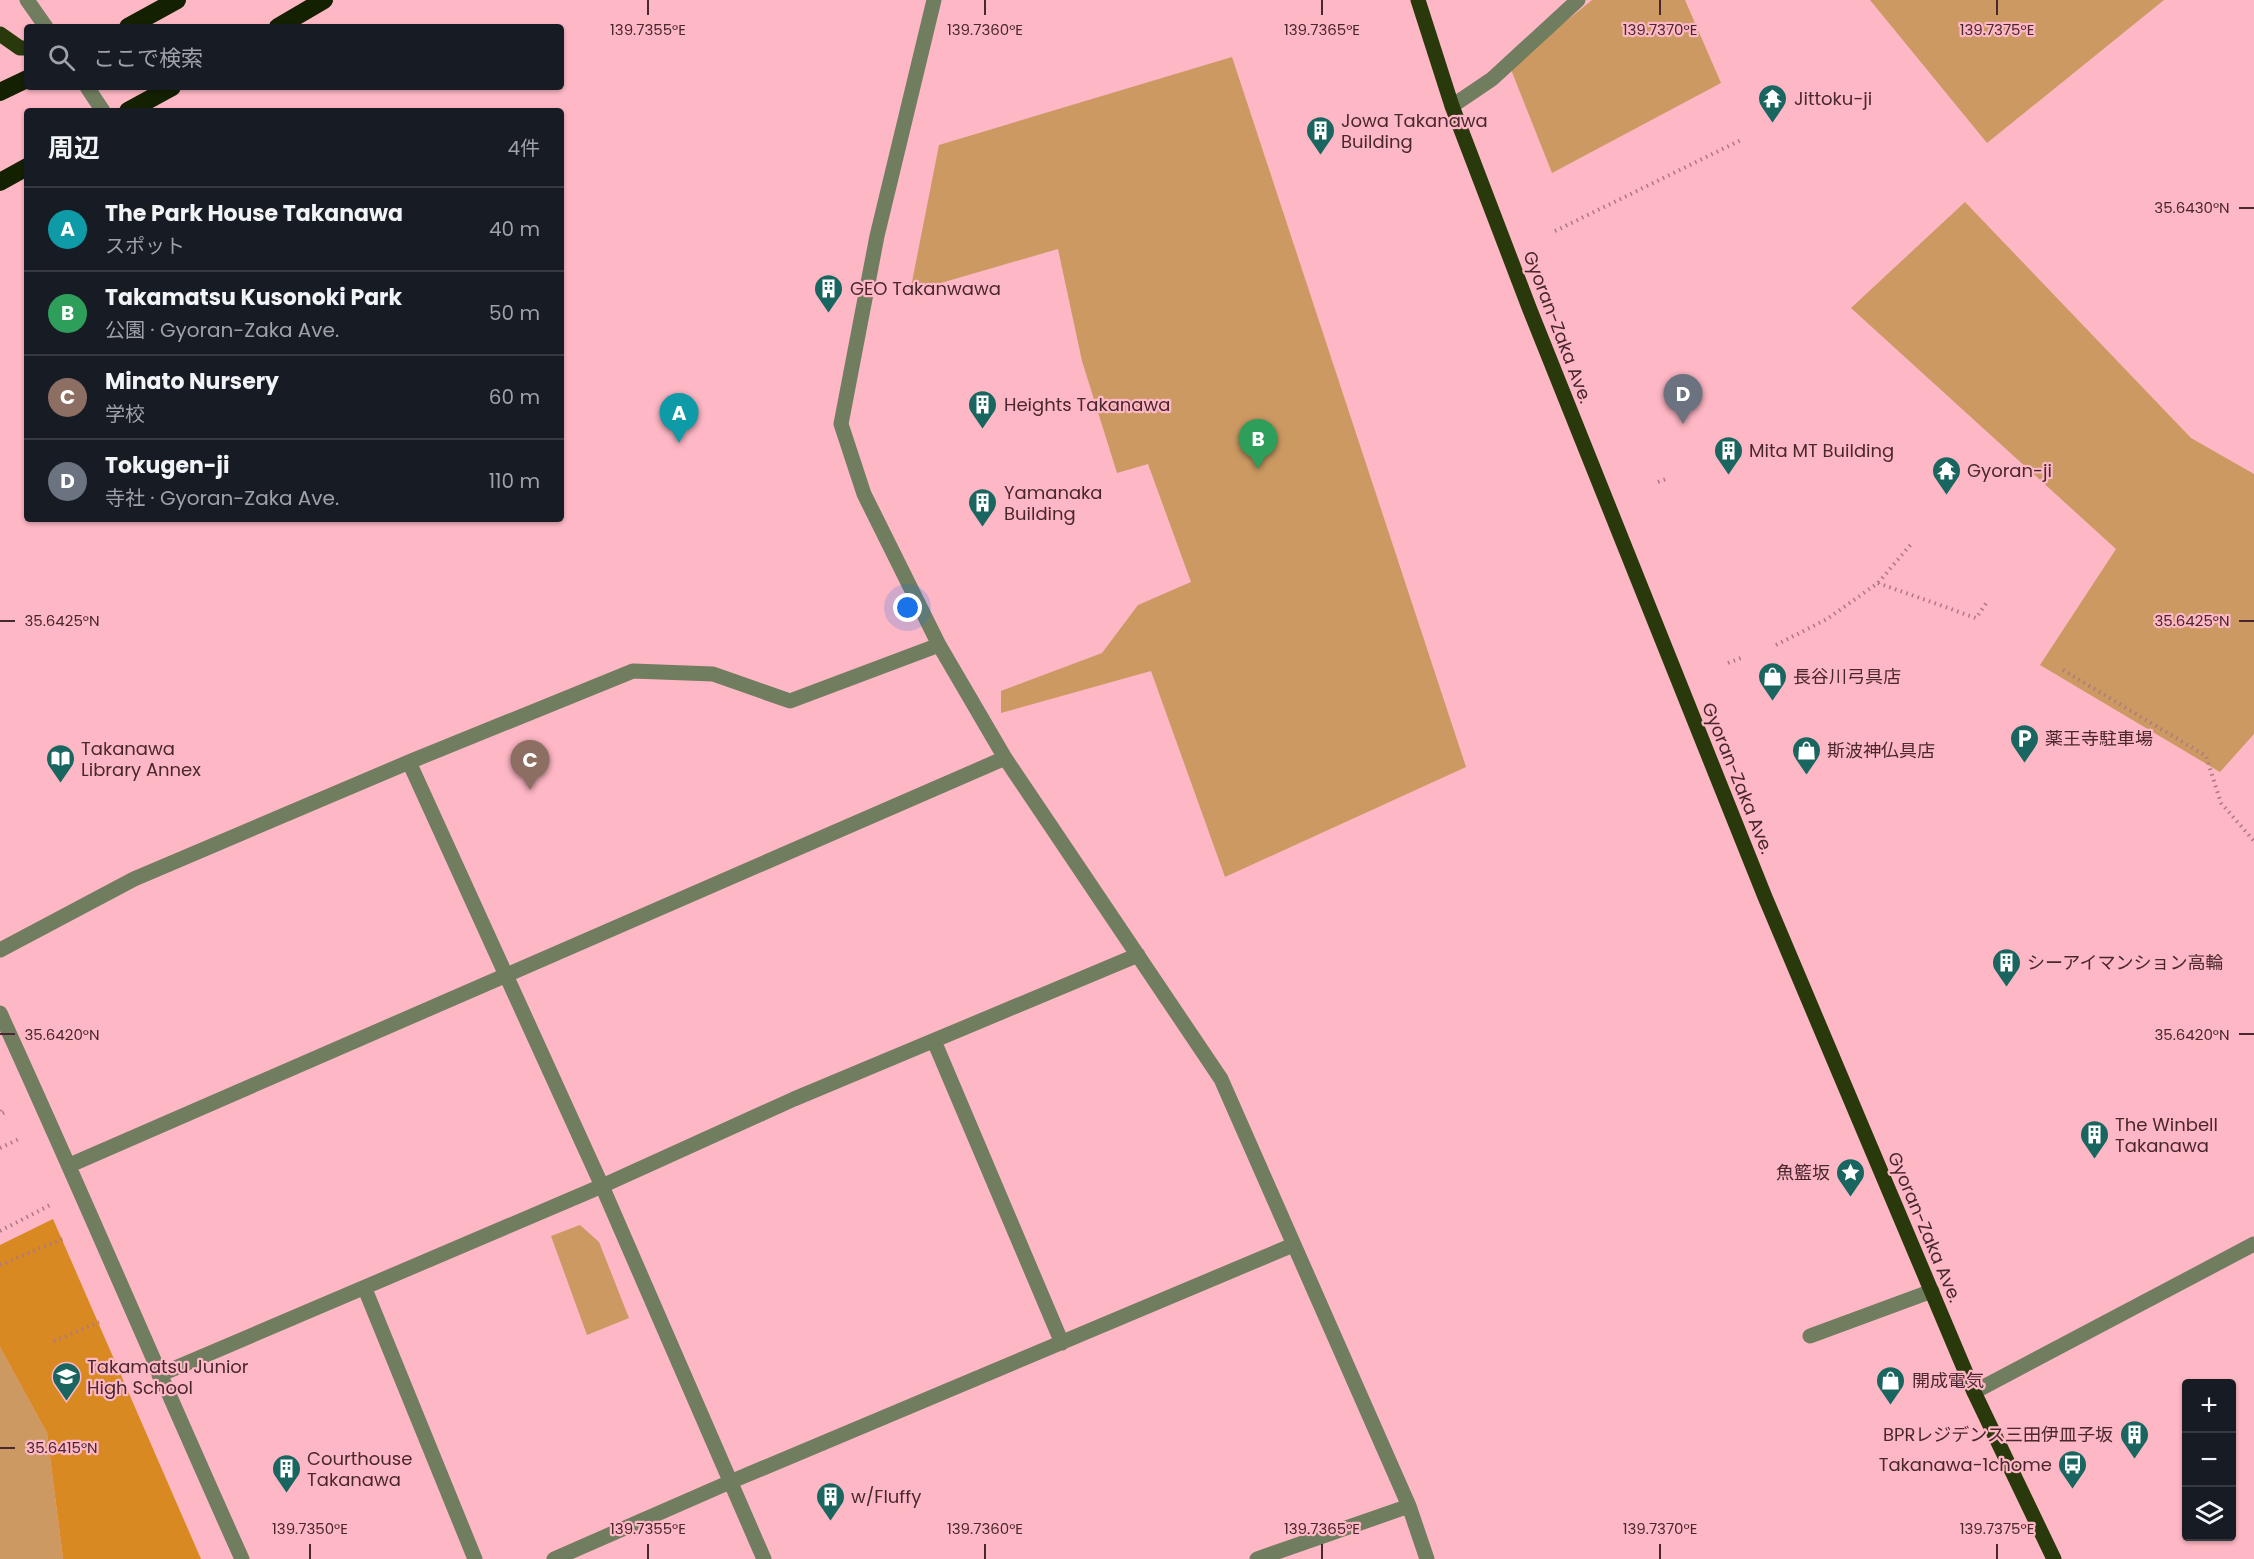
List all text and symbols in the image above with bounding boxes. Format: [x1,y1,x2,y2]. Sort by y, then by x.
text: 139.7355°E [610,19,686,40]
text: 139.7360°E [947,19,1023,40]
text: 139.7365°E [1284,19,1360,40]
text: 139.7370°E [1623,19,1697,40]
text: 139.7375°E [1960,19,2034,40]
search box [24,24,564,90]
icon: search [45,41,78,74]
text: ここで検索 [93,43,203,74]
temple icon: Jittoku-ji [1757,82,1789,124]
place label: Jittoku-ji [1794,86,1872,111]
place label: Jowa Takanawa Building [1341,108,1488,154]
building icon: Jowa Takanawa Building [1304,114,1336,156]
text: 周辺 [48,130,100,166]
text: 4件 [507,134,540,162]
text: 35.6430°N [2154,197,2230,218]
text: The Park House Takanawa [105,198,403,229]
text: A [60,215,75,243]
text: 40 m [489,215,540,243]
text: スポット [105,232,185,260]
street label: Gyoran-Zaka Ave. [1517,247,1599,407]
building icon: GEO Takanwawa [813,272,845,314]
place label: GEO Takanwawa [850,276,1001,301]
text: Takamatsu Kusonoki Park [105,282,402,313]
text: B [61,299,74,327]
text: 50 m [489,299,540,327]
text: 公園 · Gyoran-Zaka Ave. [105,316,339,344]
text: Minato Nursery [105,366,279,397]
pin: D [1664,374,1702,424]
text: C [60,383,75,411]
text: 60 m [489,383,540,411]
building icon: Heights Takanawa [967,388,999,430]
place label: Heights Takanawa [1004,392,1170,417]
pin: A [660,394,698,443]
text: 学校 [105,400,145,428]
pin: B [1238,420,1278,469]
building icon: Mita MT Building [1712,434,1744,476]
place label: Mita MT Building [1749,438,1894,463]
text: Tokugen-ji [105,450,229,481]
temple icon: Gyoran-ji [1930,454,1962,496]
place label: Gyoran-ji [1967,458,2052,483]
text: D [60,467,75,495]
text: 110 m [489,467,540,495]
place label: Yamanaka Building [1004,480,1103,526]
text: 寺社 · Gyoran-Zaka Ave. [105,484,339,512]
building icon: Yamanaka Building [967,486,999,528]
your location [893,593,922,622]
text: 35.6425°N [24,610,100,631]
text: 35.6425°N [2154,610,2230,631]
shop icon: 長谷川弓具店 [1756,660,1788,702]
place label: 長谷川弓具店 [1793,664,1901,689]
street label: Gyoran-Zaka Ave. [1696,699,1780,857]
parking icon: 薬王寺駐車場 [2008,722,2040,764]
place label: 薬王寺駐車場 [2045,726,2153,751]
shop icon: 斯波神仏具店 [1790,734,1822,776]
place label: Takanawa Library Annex [81,736,201,782]
place label: 斯波神仏具店 [1827,738,1935,763]
pin: C [510,740,550,790]
library icon: Takanawa Library Annex [44,742,76,784]
building icon: シーアイマンション高輪 [1990,946,2022,988]
place label: シーアイマンション高輪 [2027,950,2223,975]
text: 35.6420°N [24,1024,100,1045]
text: 35.6420°N [2154,1024,2230,1045]
place label: The Winbell Takanawa [2115,1112,2218,1158]
building icon: The Winbell Takanawa [2078,1118,2110,1160]
street label: Gyoran-Zaka Ave. [1882,1148,1968,1306]
place icon: 魚籃坂 [1835,1156,1867,1198]
place label: 魚籃坂 [1776,1160,1830,1185]
place label: Takamatsu Junior High School [87,1354,249,1400]
school or university icon: Takamatsu Junior High School [50,1360,82,1402]
shop icon: 開成電気 [1875,1364,1907,1406]
place label: 開成電気 [1912,1368,1984,1393]
map controls [2182,1379,2236,1541]
button: + [2182,1379,2236,1433]
building icon: BPRレジデンス三田伊皿子坂 [2118,1418,2150,1460]
place label: BPRレジデンス三田伊皿子坂 [1883,1422,2113,1447]
button: − [2182,1433,2236,1487]
text: 35.6415°N [26,1437,98,1458]
place label: Courthouse Takanawa [307,1446,412,1492]
bus stop icon: Takanawa-1chome [2057,1448,2089,1490]
building icon: Courthouse Takanawa [270,1452,302,1494]
place label: Takanawa-1chome [1879,1452,2052,1477]
building icon: w/Fluffy [814,1480,846,1522]
place label: w/Fluffy [851,1484,921,1509]
button: layers [2182,1487,2236,1541]
text: 139.7350°E [272,1518,348,1539]
text: 139.7355°E [610,1518,686,1539]
text: 139.7360°E [947,1518,1023,1539]
text: 139.7365°E [1284,1518,1360,1539]
text: 139.7370°E [1623,1518,1697,1539]
text: 139.7375°E [1960,1518,2034,1539]

